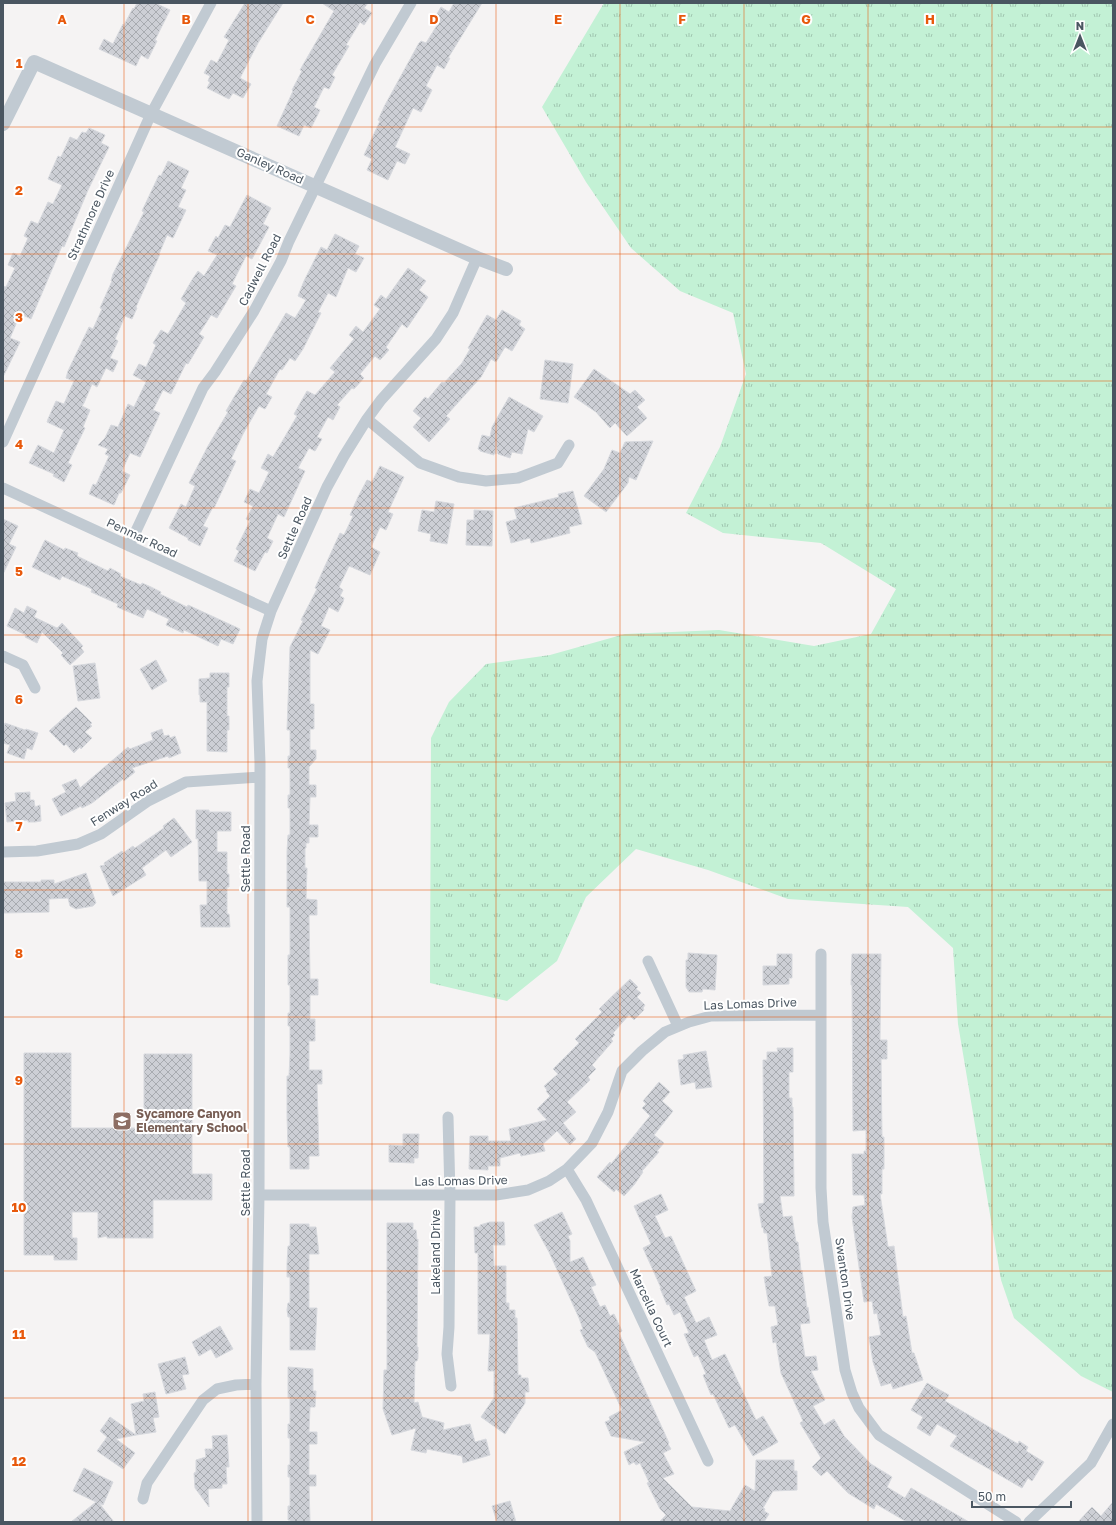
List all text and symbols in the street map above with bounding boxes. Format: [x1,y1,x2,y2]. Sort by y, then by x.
text: A [57,11,67,27]
text: B [181,11,191,27]
text: C [305,11,315,27]
text: D [429,11,439,27]
text: E [554,11,562,27]
text: F [678,11,686,27]
text: G [801,11,811,27]
text: H [925,11,935,27]
north arrow [1060,16,1100,56]
text: N [1076,19,1084,32]
text: 1 [16,55,23,71]
street label: Ganley Road [234,144,306,187]
street label: Strathmore Drive [64,167,117,262]
text: 2 [15,182,23,198]
street label: Cadwell Road [235,231,284,308]
text: 3 [15,309,23,325]
text: 4 [15,436,23,452]
street label: Settle Road [274,494,315,562]
street label: Penmar Road [104,515,180,561]
text: 5 [15,563,23,579]
text: 6 [15,691,23,707]
street label: Fenway Road [87,776,160,829]
text: 7 [15,818,23,834]
street label: Settle Road [238,825,253,893]
text: 8 [15,945,23,961]
street label: Las Lomas Drive [703,994,797,1013]
text: 9 [15,1072,23,1088]
place label: Sycamore Canyon Elementary School [136,1106,247,1135]
school or university icon: Sycamore Canyon Elementary School [111,1110,133,1132]
street label: Settle Road [238,1149,253,1217]
street label: Las Lomas Drive [414,1172,508,1189]
text: 10 [11,1199,27,1215]
street label: Lakeland Drive [428,1209,443,1295]
street label: Swanton Drive [832,1237,859,1321]
street label: Marcella Court [627,1266,676,1350]
text: 11 [12,1326,26,1342]
text: 12 [12,1453,26,1469]
scale bar [972,1483,1071,1509]
text: 50 m [978,1489,1006,1504]

